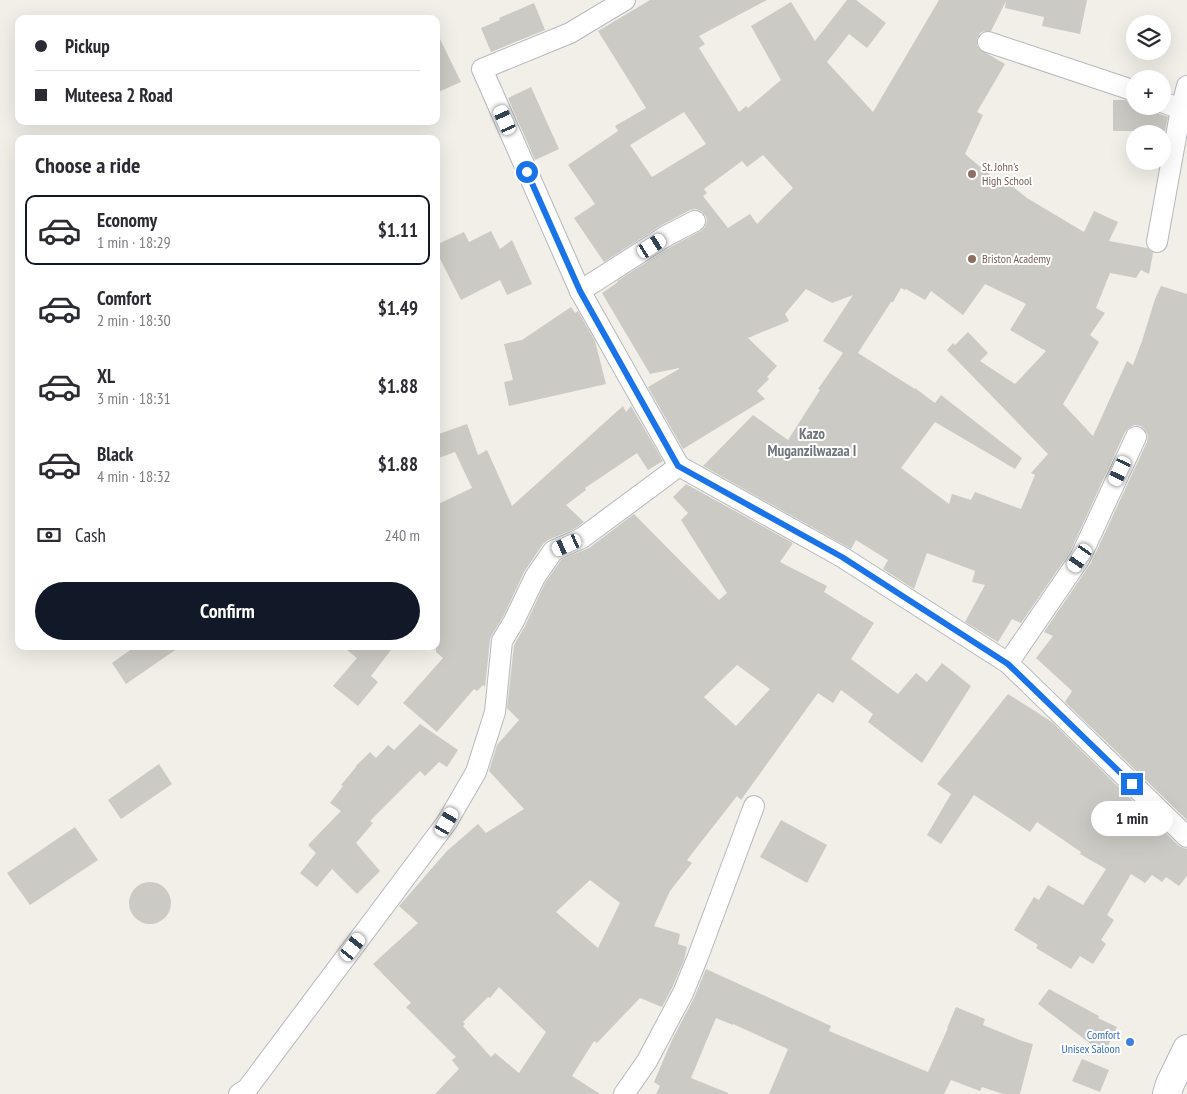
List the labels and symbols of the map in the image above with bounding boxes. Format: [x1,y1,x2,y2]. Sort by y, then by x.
car [492,103,517,137]
place label: St. John's High School [982,159,1032,188]
route start [516,161,538,183]
marker: St. John's High School [966,168,978,180]
car [635,232,668,260]
place label: Briston Academy [982,251,1051,266]
marker: Briston Academy [966,253,978,265]
district label: Kazo Muganzilwazaa I [768,424,856,460]
car [1106,454,1133,488]
car [550,532,583,558]
car [1065,541,1094,575]
route end [1121,773,1143,795]
callout: 1 min [1091,802,1173,836]
car [433,805,460,839]
car [337,931,368,963]
place label: Comfort Unisex Saloon [1062,1027,1121,1056]
marker: Comfort Unisex Saloon [1124,1036,1136,1048]

